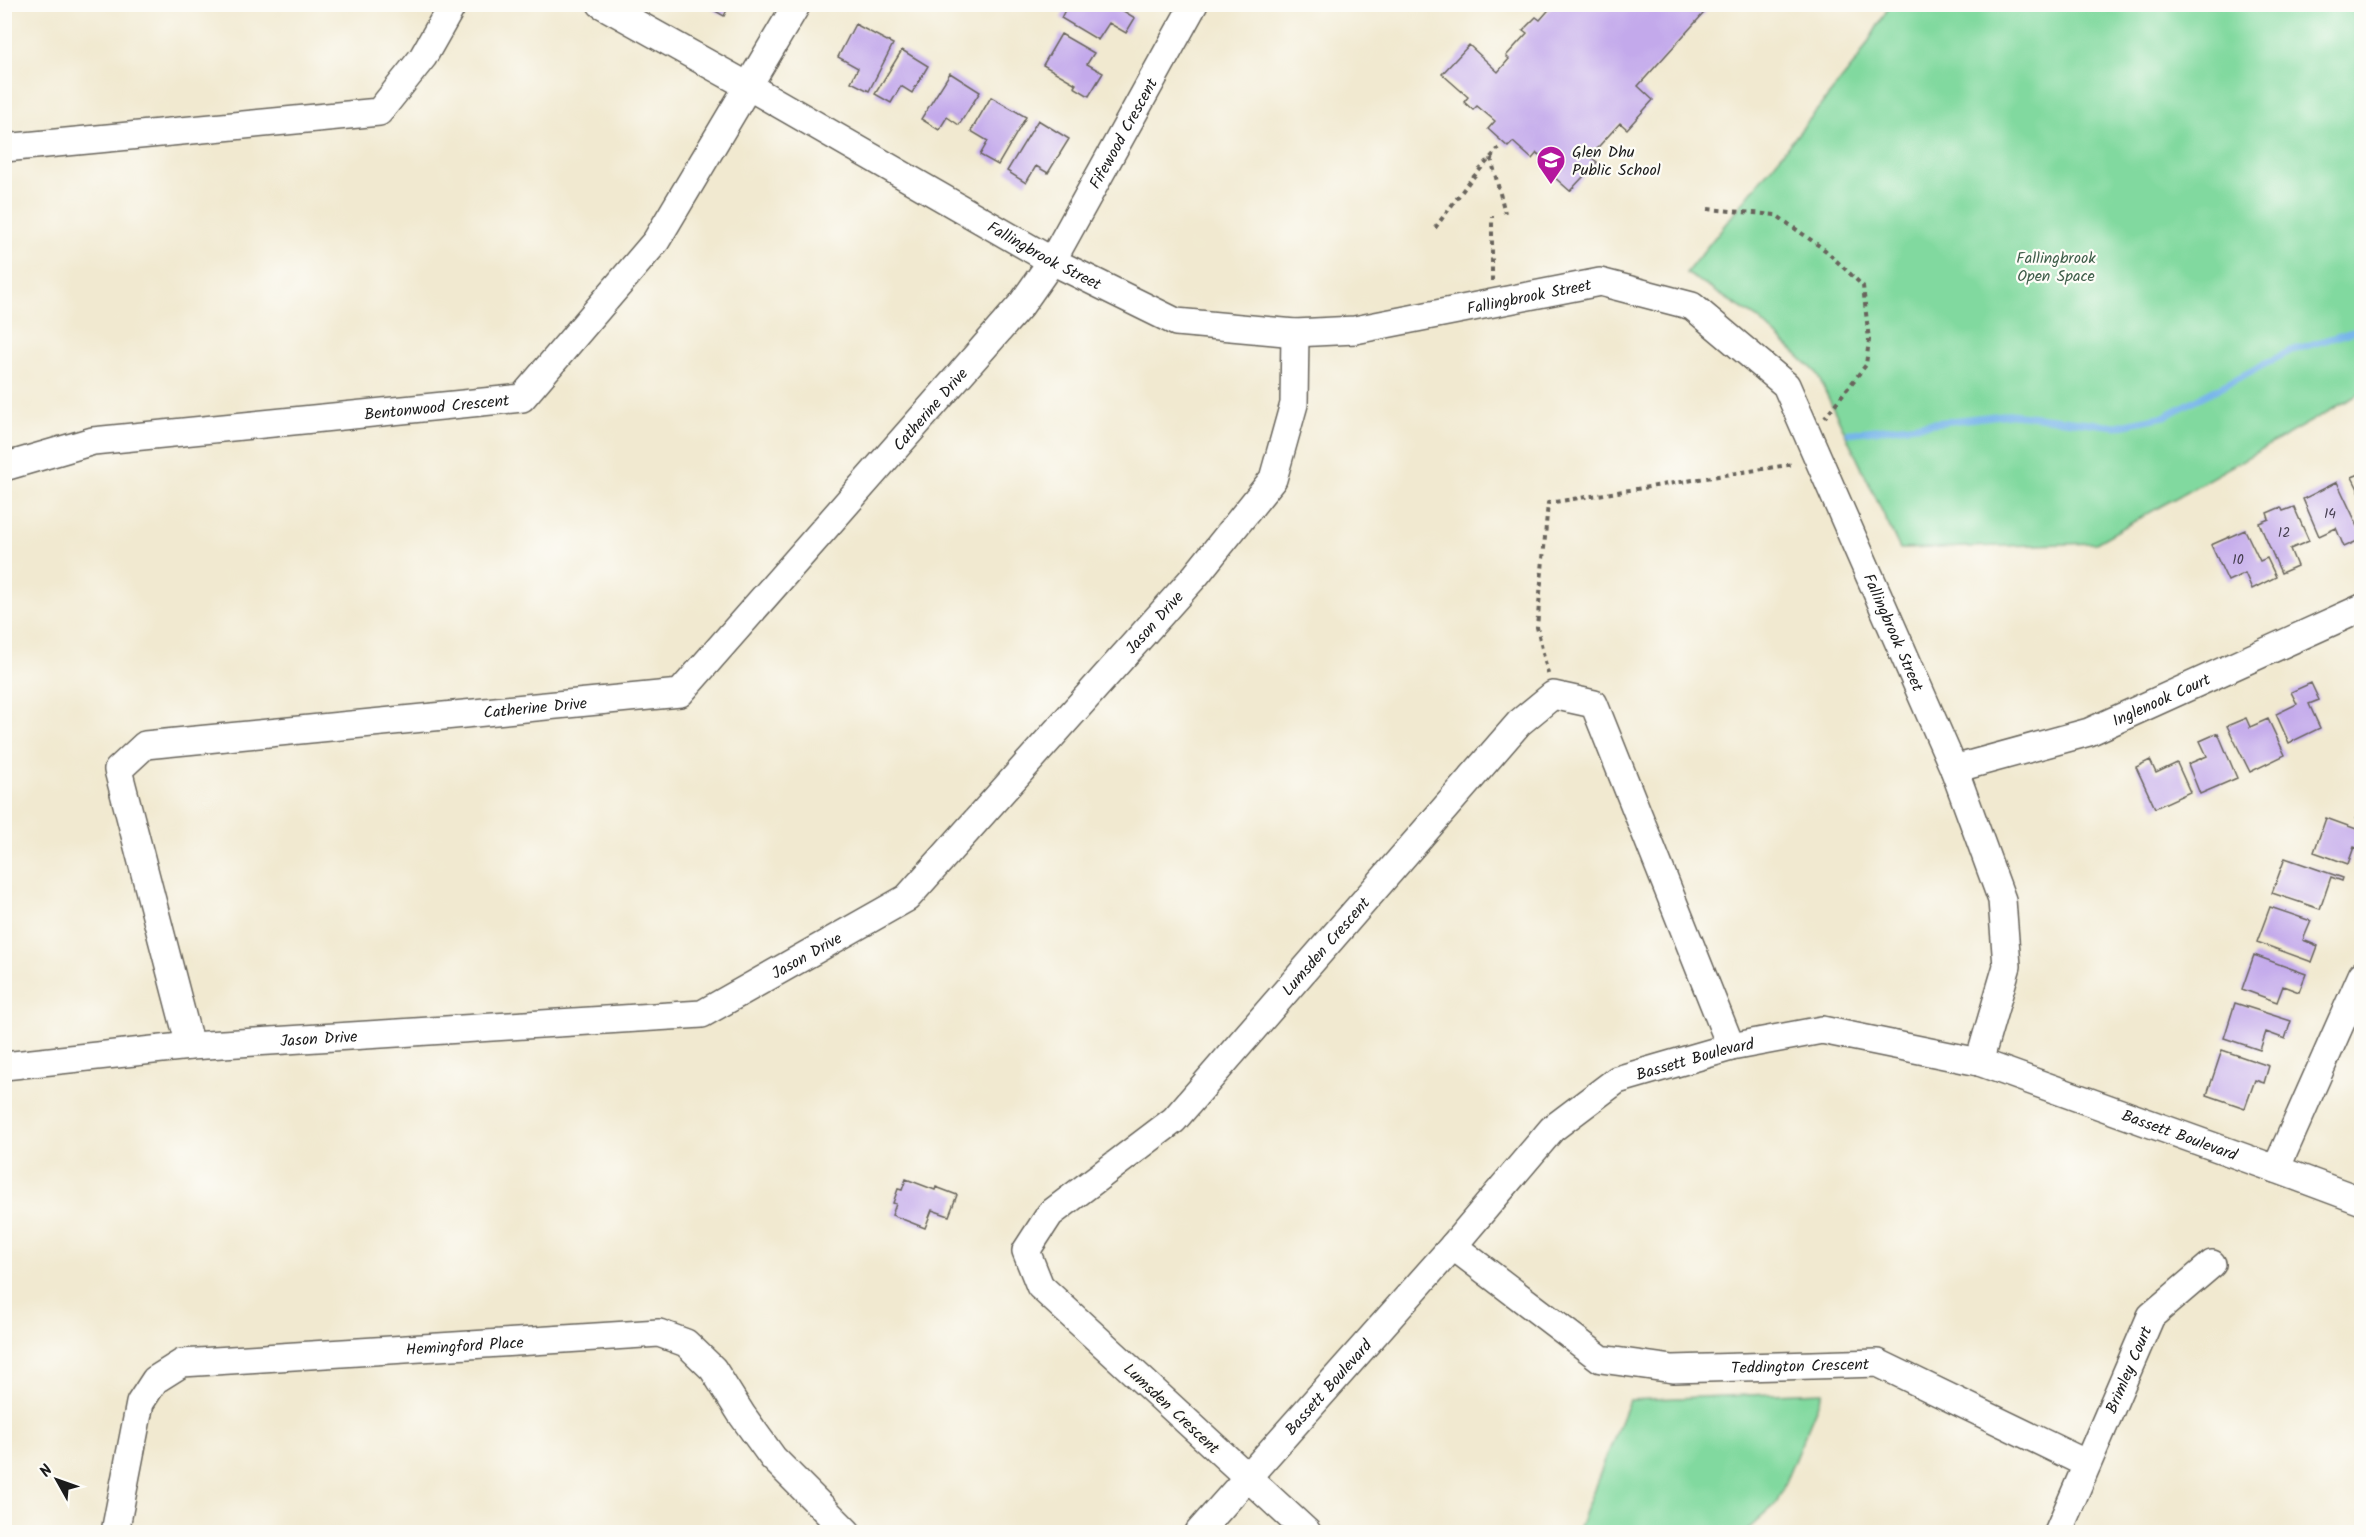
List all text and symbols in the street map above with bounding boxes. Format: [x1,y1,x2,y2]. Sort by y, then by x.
street label: Fifewood Crescent [1083,73,1165,194]
place label: Glen Dhu Public School [1572,140,1661,183]
school or university icon: Glen Dhu Public School [1535,144,1567,186]
street label: Fallingbrook Street [982,215,1106,298]
park label: Fallingbrook Open Space [2016,246,2096,289]
street label: Fallingbrook Street [1465,273,1594,322]
street label: Catherine Drive [887,363,975,457]
street label: Bentonwood Crescent [363,388,511,428]
house number: 14 [2324,503,2336,525]
house number: 12 [2278,522,2290,544]
house number: 10 [2232,549,2244,571]
street label: Fallingbrook Street [1856,570,1930,696]
street label: Jason Drive [1120,586,1190,660]
street label: Inglenook Court [2108,667,2215,734]
street label: Catherine Drive [482,691,588,726]
street label: Lumsden Crescent [1276,891,1377,1002]
street label: Jason Drive [767,926,847,986]
street label: Jason Drive [279,1025,358,1054]
street label: Bassett Boulevard [1633,1032,1757,1088]
street label: Bassett Boulevard [2118,1103,2241,1168]
street label: Brimley Court [2099,1322,2160,1418]
street label: Hemingford Place [405,1331,524,1363]
street label: Bassett Boulevard [1279,1334,1379,1442]
street label: Teddington Crescent [1731,1352,1870,1381]
street label: Lumsden Crescent [1117,1358,1225,1461]
north arrow [27,1450,87,1510]
text: N [34,1459,59,1483]

